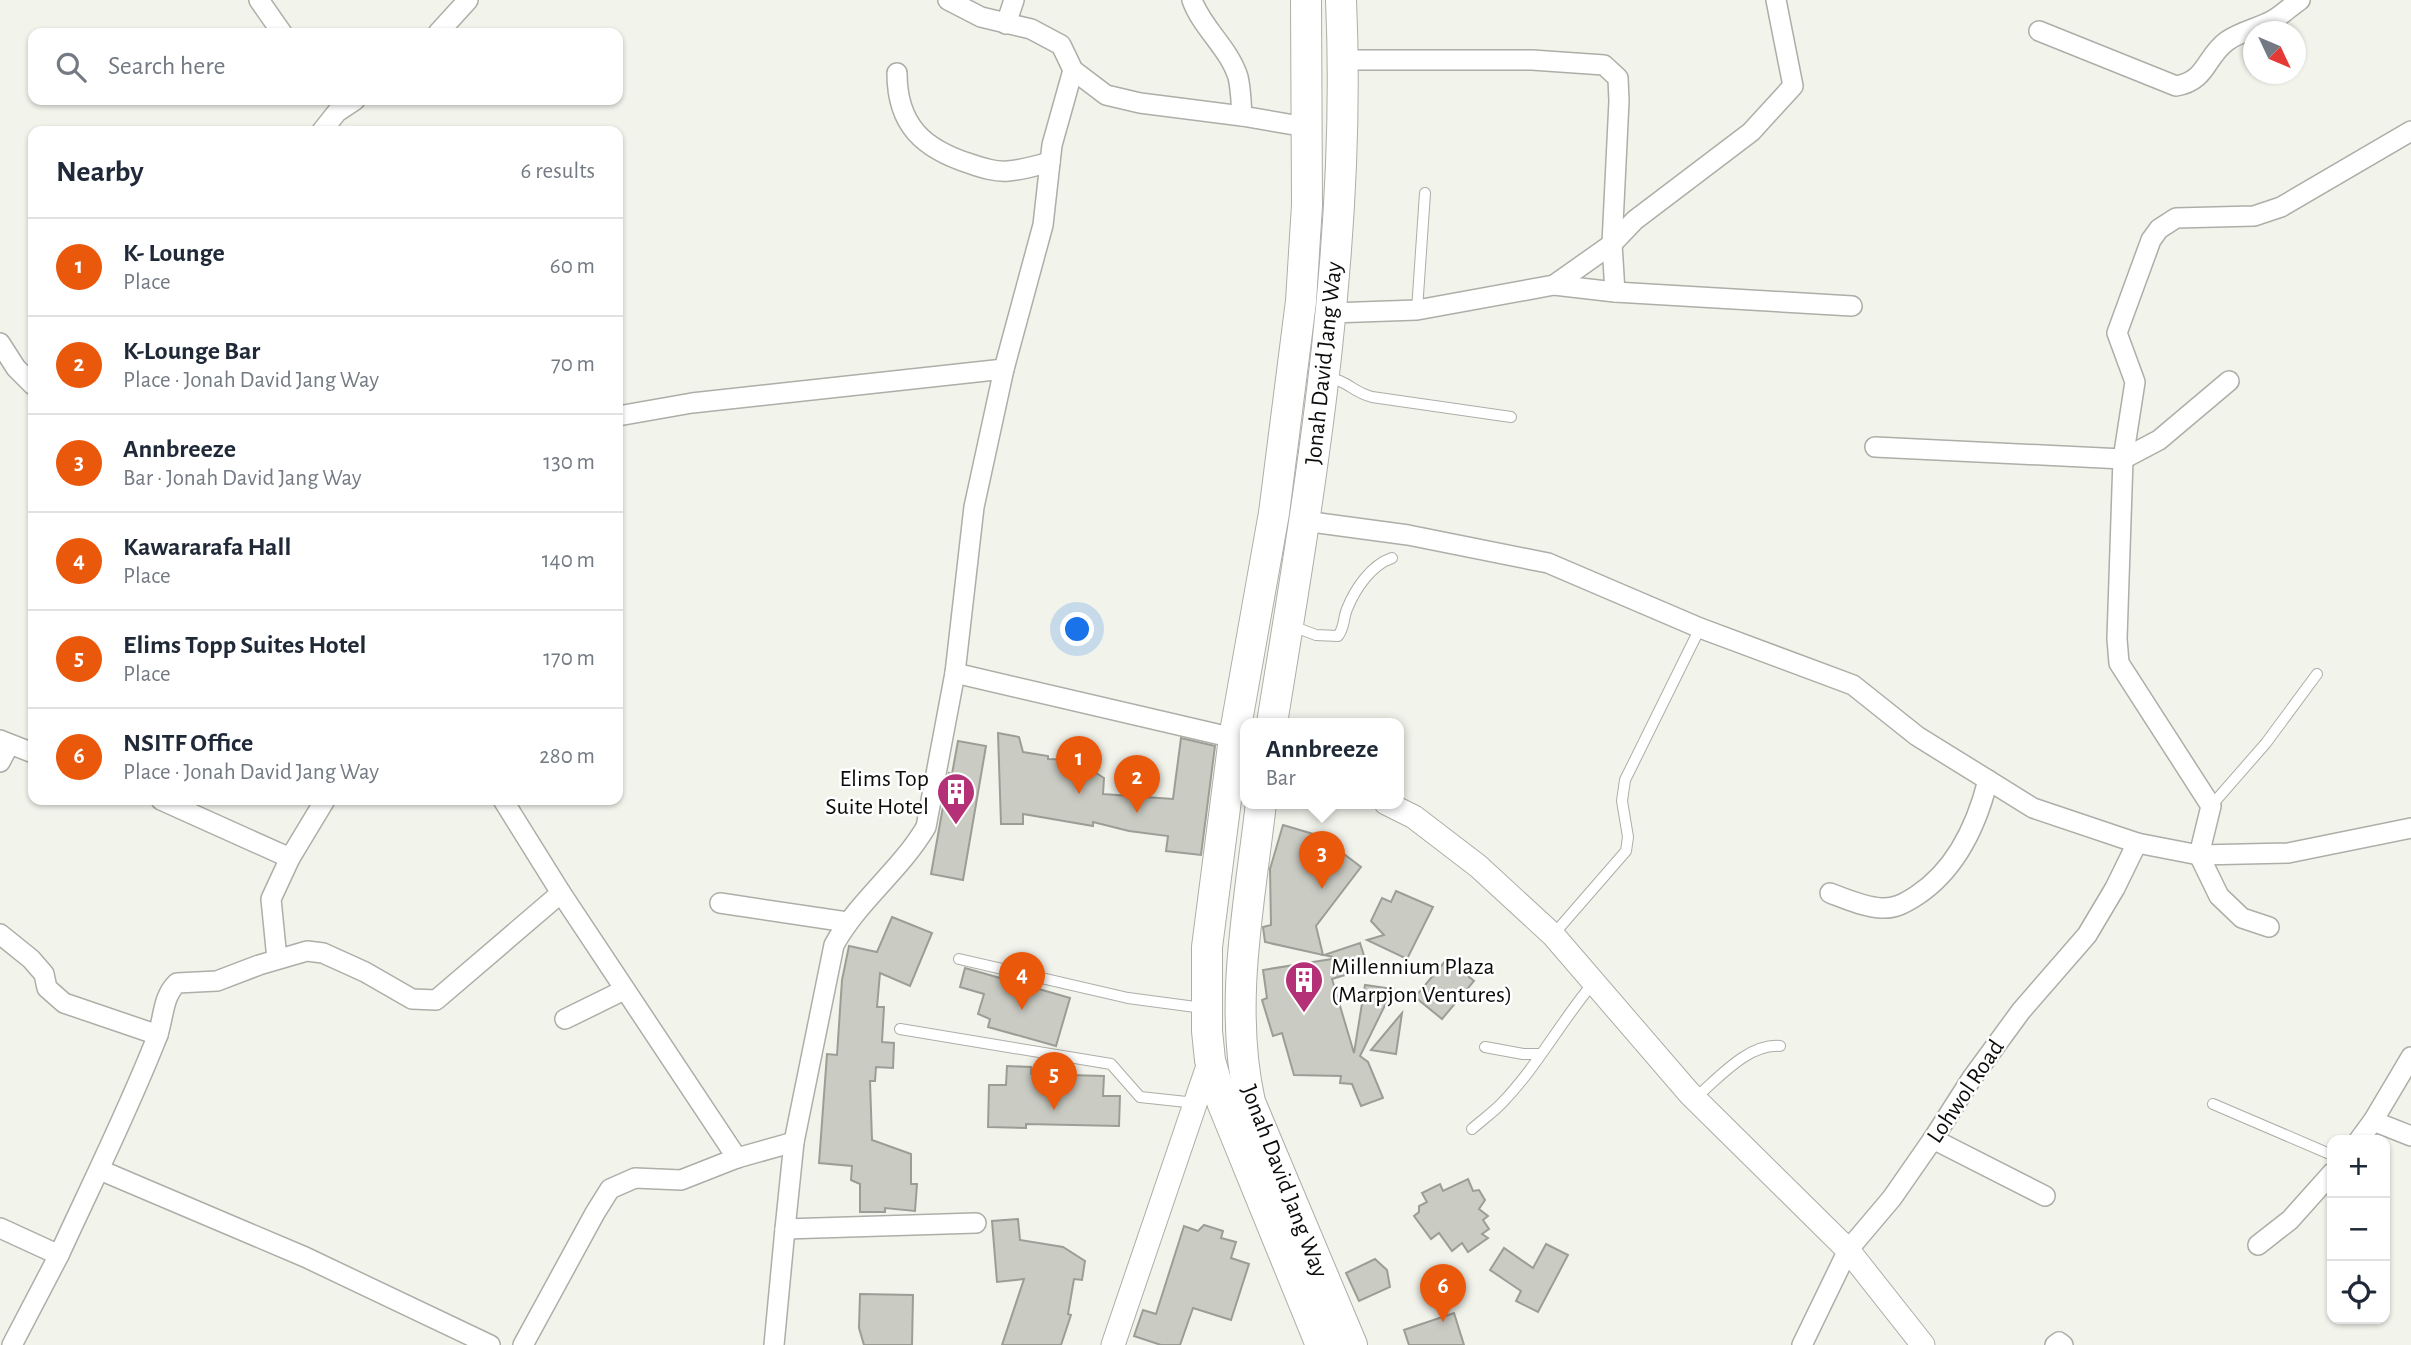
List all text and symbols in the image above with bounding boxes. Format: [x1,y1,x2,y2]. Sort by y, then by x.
north arrow [2243,21,2306,84]
search box [28,28,623,105]
icon: search [52,48,90,86]
text: Search here [108,53,226,79]
text: Nearby [56,157,144,187]
text: 6 results [521,160,595,183]
text: K- Lounge [123,240,225,266]
text: 1 [75,255,83,278]
text: 60 m [550,255,595,278]
street label: Jonah David Jang Way [1301,260,1347,466]
text: Place [123,271,171,294]
text: K-Lounge Bar [123,338,260,364]
text: 2 [74,353,84,376]
text: 70 m [551,353,595,376]
text: Place · Jonah David Jang Way [123,369,379,392]
text: Annbreeze [123,436,236,462]
text: 3 [74,451,84,474]
text: 130 m [543,451,595,474]
text: Bar · Jonah David Jang Way [123,467,362,490]
text: Kawararafa Hall [123,534,291,560]
text: 4 [73,549,85,572]
text: 140 m [542,549,595,572]
text: Place [123,565,171,588]
your location [1060,612,1094,646]
text: Elims Topp Suites Hotel [123,632,366,658]
text: 5 [74,647,84,670]
text: 170 m [543,647,595,670]
text: Place [123,663,171,686]
popup [1240,718,1404,809]
text: NSITF Office [123,730,253,756]
pin: 1 [1056,736,1102,794]
text: Annbreeze [1266,736,1378,762]
text: 6 [73,745,85,768]
text: 280 m [539,745,595,768]
pin: 2 [1114,755,1160,813]
text: Place · Jonah David Jang Way [123,761,379,784]
place label: Elims Top Suite Hotel [825,767,929,819]
text: Bar [1266,767,1296,790]
building icon: Elims Top Suite Hotel [935,771,977,826]
pin: 3 [1299,831,1345,889]
pin: 4 [999,952,1045,1010]
place label: Millennium Plaza (Marpjon Ventures) [1331,955,1512,1007]
building icon: Millennium Plaza (Marpjon Ventures) [1283,959,1325,1014]
street label: Lohwol Road [1923,1036,2009,1147]
pin: 5 [1031,1052,1077,1110]
street label: Jonah David Jang Way [1236,1082,1332,1281]
map controls [2327,1135,2390,1324]
button: + [2327,1135,2390,1198]
button: − [2327,1198,2390,1261]
button: locate [2327,1261,2390,1324]
pin: 6 [1420,1264,1466,1322]

